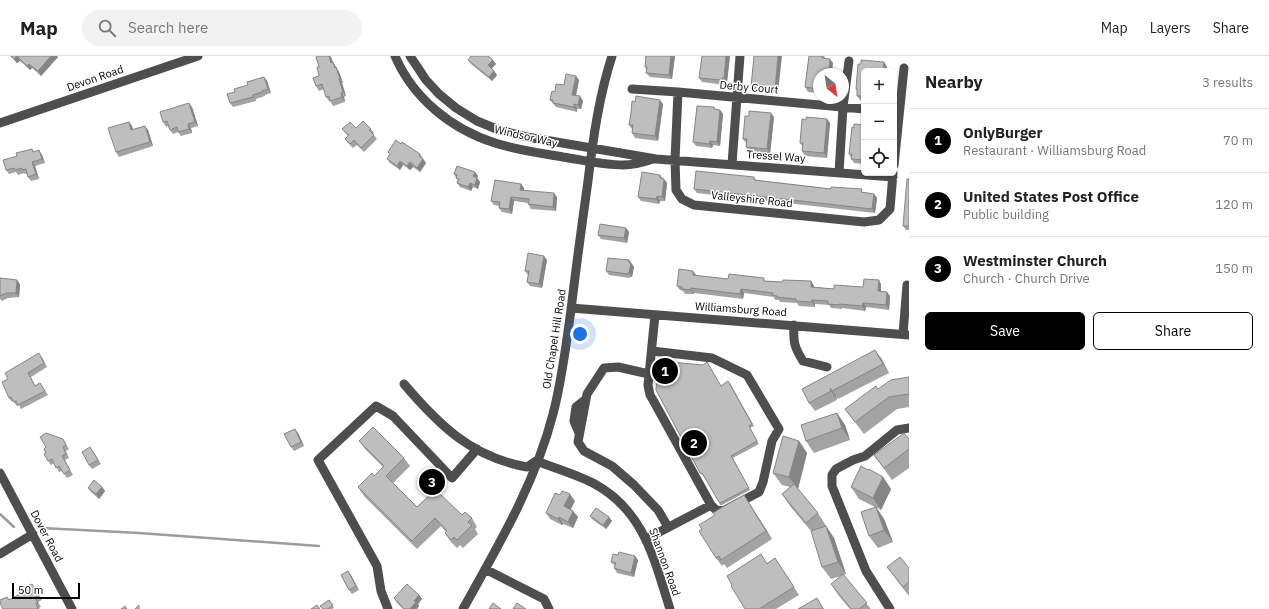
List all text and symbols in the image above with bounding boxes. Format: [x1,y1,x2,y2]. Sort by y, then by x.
search box [82,10,362,46]
text: Map [20,16,58,40]
icon: search [96,17,118,39]
text: Search here [128,18,208,37]
text: Map [1101,19,1128,37]
text: Layers [1150,19,1191,37]
text: Share [1213,19,1249,37]
street label: Devon Road [65,62,125,94]
north arrow [813,68,849,104]
map controls [861,68,897,176]
button: + [861,68,897,104]
text: Nearby [925,71,983,93]
text: 3 results [1202,74,1253,91]
street label: Derby Court [719,77,779,97]
button: − [861,104,897,140]
street label: Windsor Way [493,122,559,150]
text: OnlyBurger [963,123,1043,142]
text: 1 [934,132,942,149]
text: 70 m [1223,132,1253,149]
button: locate [861,140,897,176]
text: Restaurant · Williamsburg Road [963,142,1146,159]
street label: Tressel Way [746,147,806,165]
text: United States Post Office [963,187,1139,206]
street label: Valleyshire Road [711,188,793,210]
text: 2 [934,196,942,213]
text: 120 m [1215,196,1253,213]
text: Public building [963,206,1049,223]
text: Westminster Church [963,251,1107,270]
text: 3 [934,260,942,277]
text: 150 m [1215,260,1253,277]
text: Church · Church Drive [963,270,1090,287]
street label: Old Chapel Hill Road [539,288,569,390]
street label: Williamsburg Road [695,299,787,319]
button: Save [925,312,1085,350]
button: Share [1093,312,1253,350]
your location [570,324,590,344]
pin: 1 [652,356,678,386]
pin: 2 [681,428,707,458]
pin: 3 [419,467,445,497]
street label: Dover Road [27,508,67,564]
street label: Shannon Road [646,526,684,598]
scale bar [12,581,80,600]
text: 50 m [18,583,43,597]

